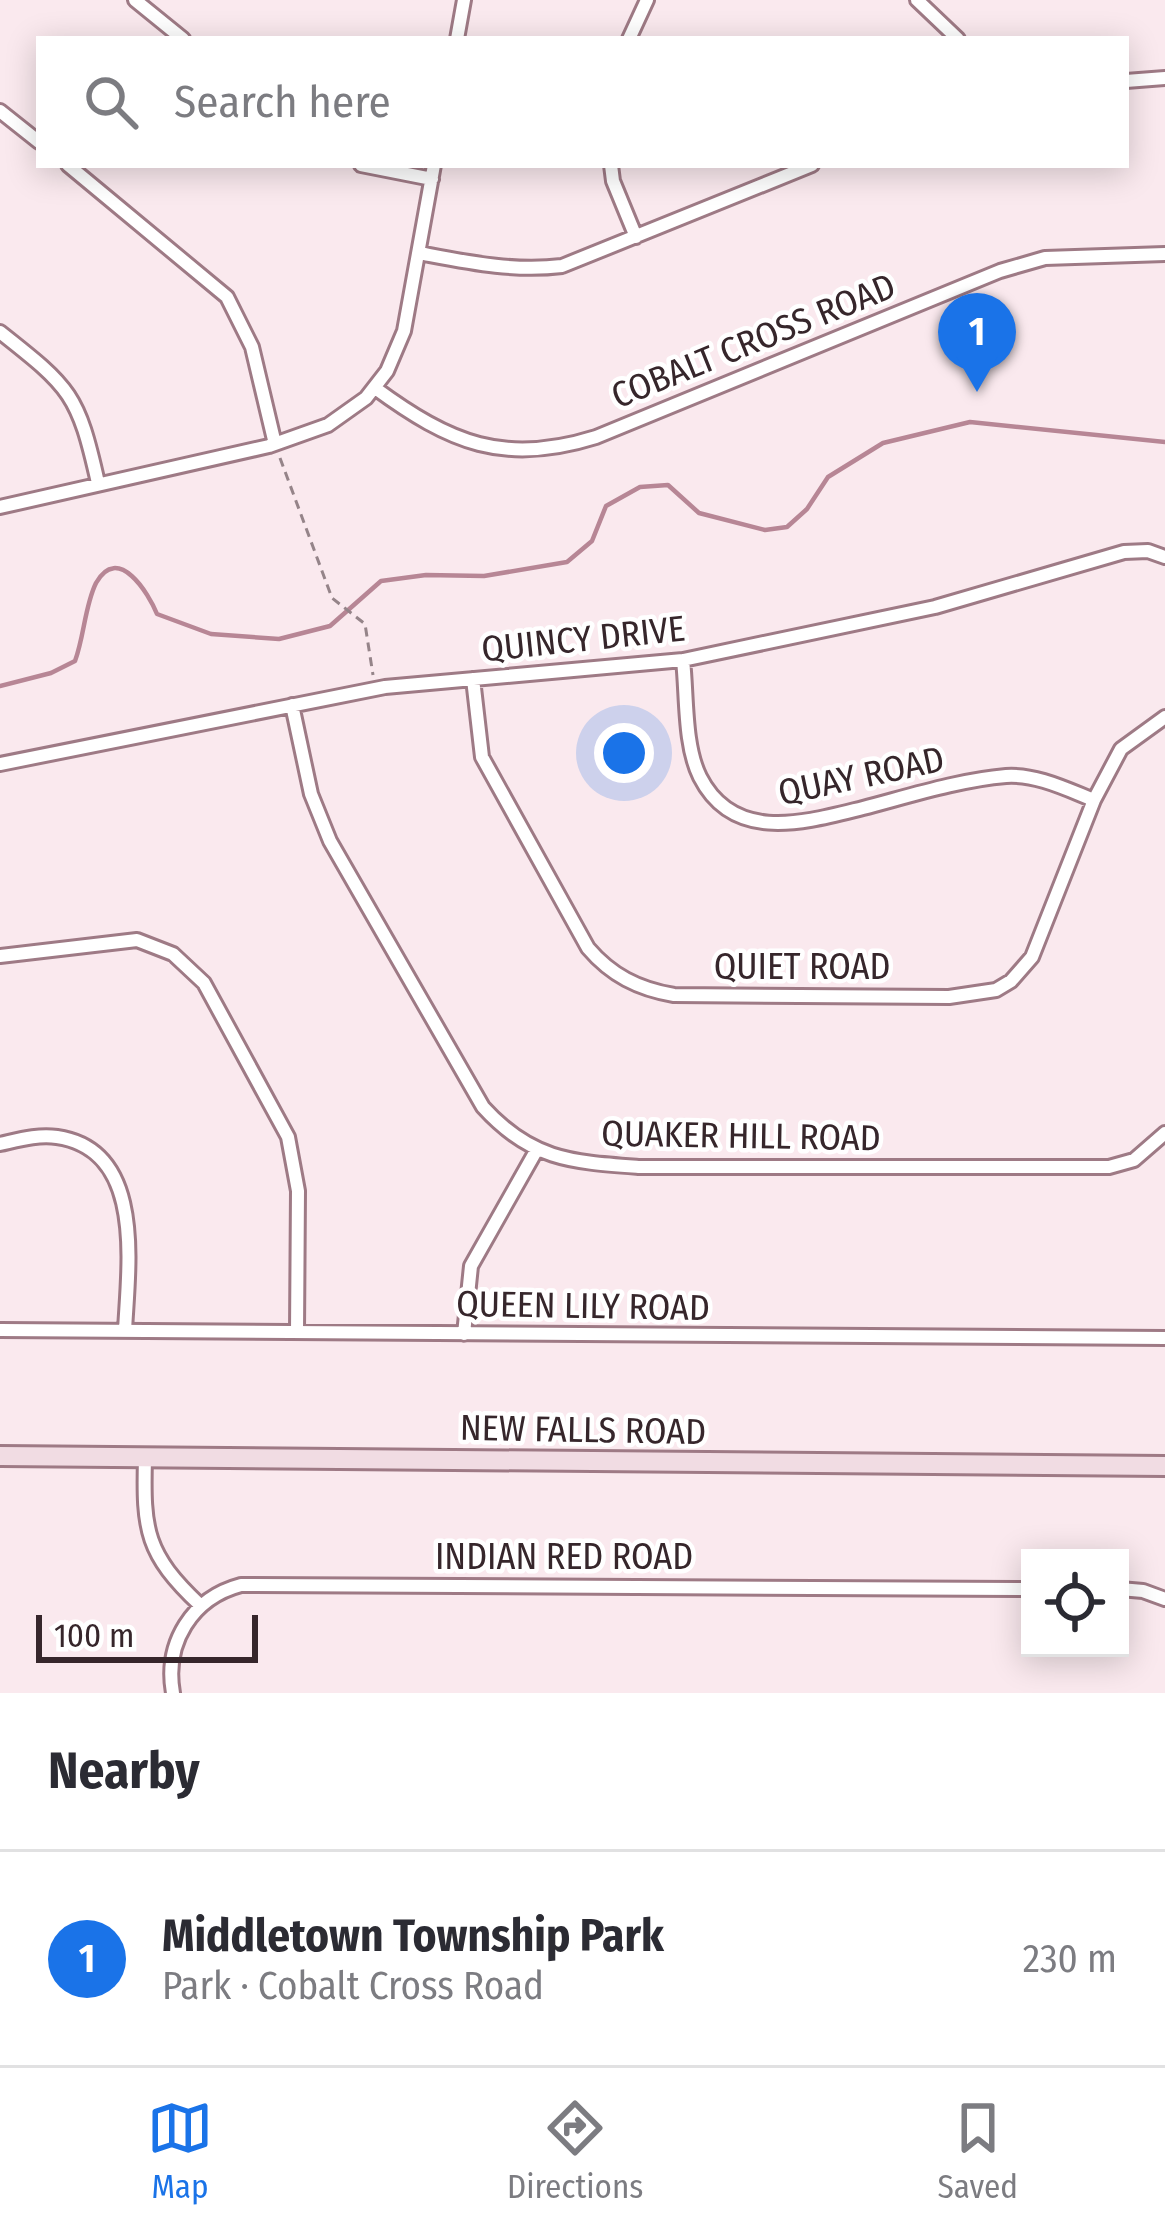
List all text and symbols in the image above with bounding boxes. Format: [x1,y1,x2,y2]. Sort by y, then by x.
search box [36,36,1129,168]
icon: search [78,69,144,135]
text: Search here [174,75,391,129]
street label: COBALT CROSS ROAD [605,264,902,418]
pin: 1 [938,293,1016,392]
street label: QUINCY DRIVE [479,606,687,672]
your location [594,723,654,783]
street label: QUAY ROAD [774,737,948,815]
street label: QUIET ROAD [714,945,890,989]
street label: QUAKER HILL ROAD [601,1112,881,1160]
street label: QUEEN LILY ROAD [456,1282,710,1330]
street label: NEW FALLS ROAD [460,1406,706,1454]
street label: INDIAN RED ROAD [435,1535,693,1579]
map controls [1021,1549,1129,1657]
button: locate [1021,1549,1129,1657]
scale bar [36,1609,258,1662]
text: 100 m [54,1616,134,1656]
text: Nearby [48,1740,200,1802]
text: Middletown Township Park [162,1909,664,1963]
text: 1 [79,1936,95,1982]
text: 230 m [1023,1936,1117,1982]
text: Park · Cobalt Cross Road [162,1963,544,2009]
tab: Map [147,2095,213,2207]
tab: Directions [507,2095,643,2207]
tab: Saved [937,2095,1018,2207]

